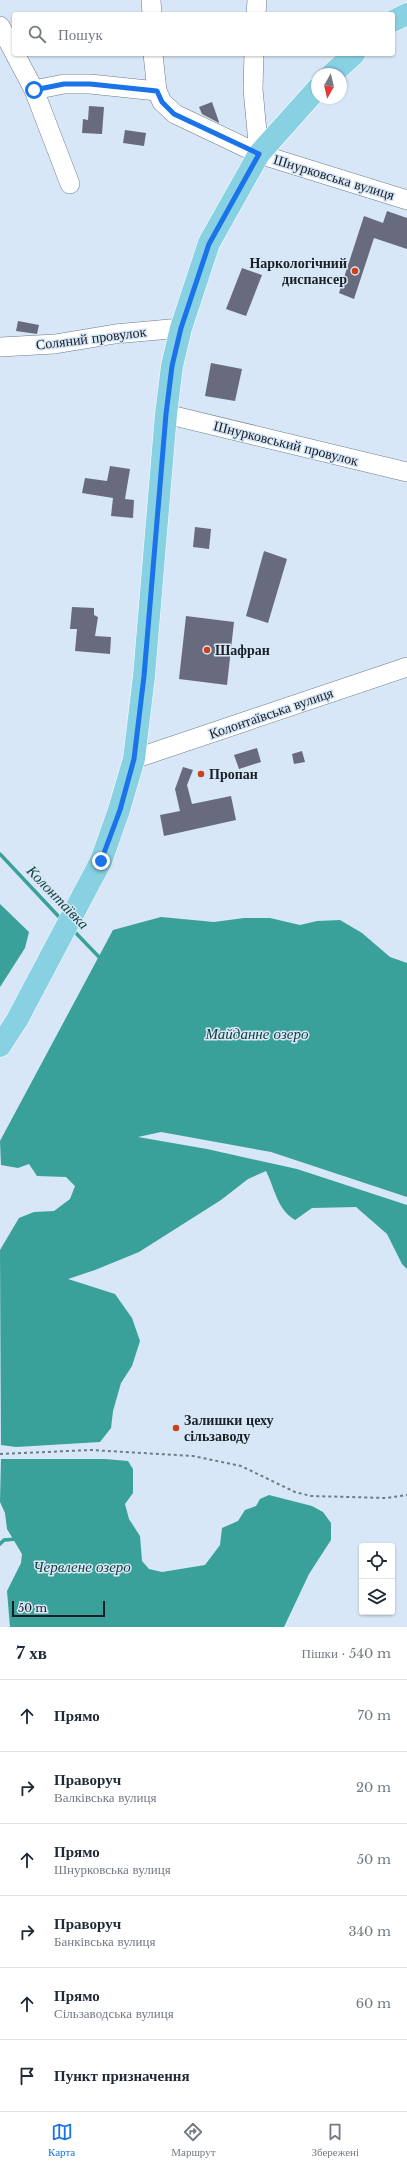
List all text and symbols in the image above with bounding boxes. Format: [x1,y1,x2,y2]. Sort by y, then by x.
search box [12,12,395,56]
icon: search [26,23,48,45]
text: Пошук [58,25,103,44]
north arrow [311,68,347,104]
route start [25,81,43,99]
street label: Шнурковська вулиця [271,150,397,204]
place label: Наркологічний диспансер [249,254,347,288]
marker: Наркологічний диспансер [350,266,360,276]
street label: Соляний провулок [35,322,147,354]
street label: Шнурковський провулок [212,416,360,470]
place label: Шафран [215,641,270,659]
marker: Шафран [202,645,212,655]
street label: Колонтаївська вулиця [207,683,336,743]
place label: Пропан [209,765,258,783]
marker: Пропан [196,769,206,779]
route end [92,852,110,870]
water label: Колонтаївка [22,860,93,933]
water label: Майданне озеро [205,1024,309,1043]
place label: Залишки цеху сільзаводу [184,1411,274,1445]
marker: Залишки цеху сільзаводу [171,1423,181,1433]
map controls [359,1543,395,1615]
button: locate [359,1543,395,1579]
water label: Червлене озеро [33,1557,131,1576]
button: layers [359,1579,395,1615]
scale bar [12,1599,105,1618]
text: 50 m [18,1601,47,1615]
text: 7 хв [16,1643,47,1664]
text: Пішки · 540 m [302,1645,391,1662]
icon: ahead [16,1705,38,1727]
text: Прямо [54,1706,100,1725]
text: 70 m [358,1707,391,1724]
text: Праворуч [54,1770,121,1789]
icon: right [16,1777,38,1799]
text: 20 m [356,1779,391,1796]
text: Валківська вулиця [54,1789,156,1806]
text: Прямо [54,1842,100,1861]
icon: ahead [16,1849,38,1871]
text: 50 m [357,1851,391,1868]
text: Шнурковська вулиця [54,1861,171,1878]
text: Праворуч [54,1914,121,1933]
icon: right [16,1921,38,1943]
text: 340 m [348,1923,391,1940]
text: Банківська вулиця [54,1933,156,1950]
text: Прямо [54,1986,100,2005]
icon: ahead [16,1993,38,2015]
text: 60 m [356,1995,391,2012]
text: Сільзаводська вулиця [54,2005,174,2022]
icon: arrive [16,2065,38,2087]
text: Пункт призначення [54,2066,190,2085]
tab: Карта [48,2121,75,2159]
tab: Маршрут [171,2121,216,2159]
tab: Збережені [311,2121,359,2159]

